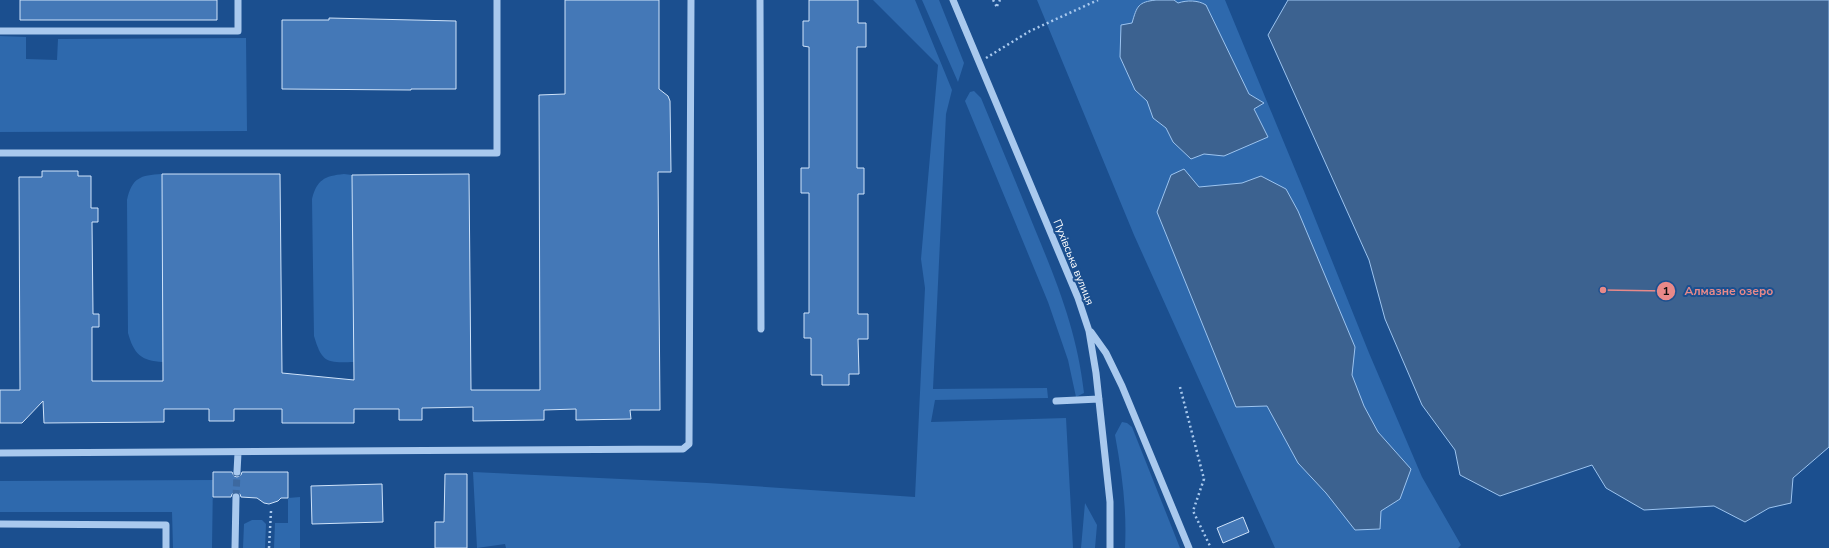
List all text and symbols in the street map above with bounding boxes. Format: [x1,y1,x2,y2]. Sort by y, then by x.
street label: Пухівська вулиця [1050,217,1098,307]
callout: Алмазне озеро [1656,279,1781,303]
text: 1 [1662,283,1670,299]
text: Алмазне озеро [1685,283,1773,299]

